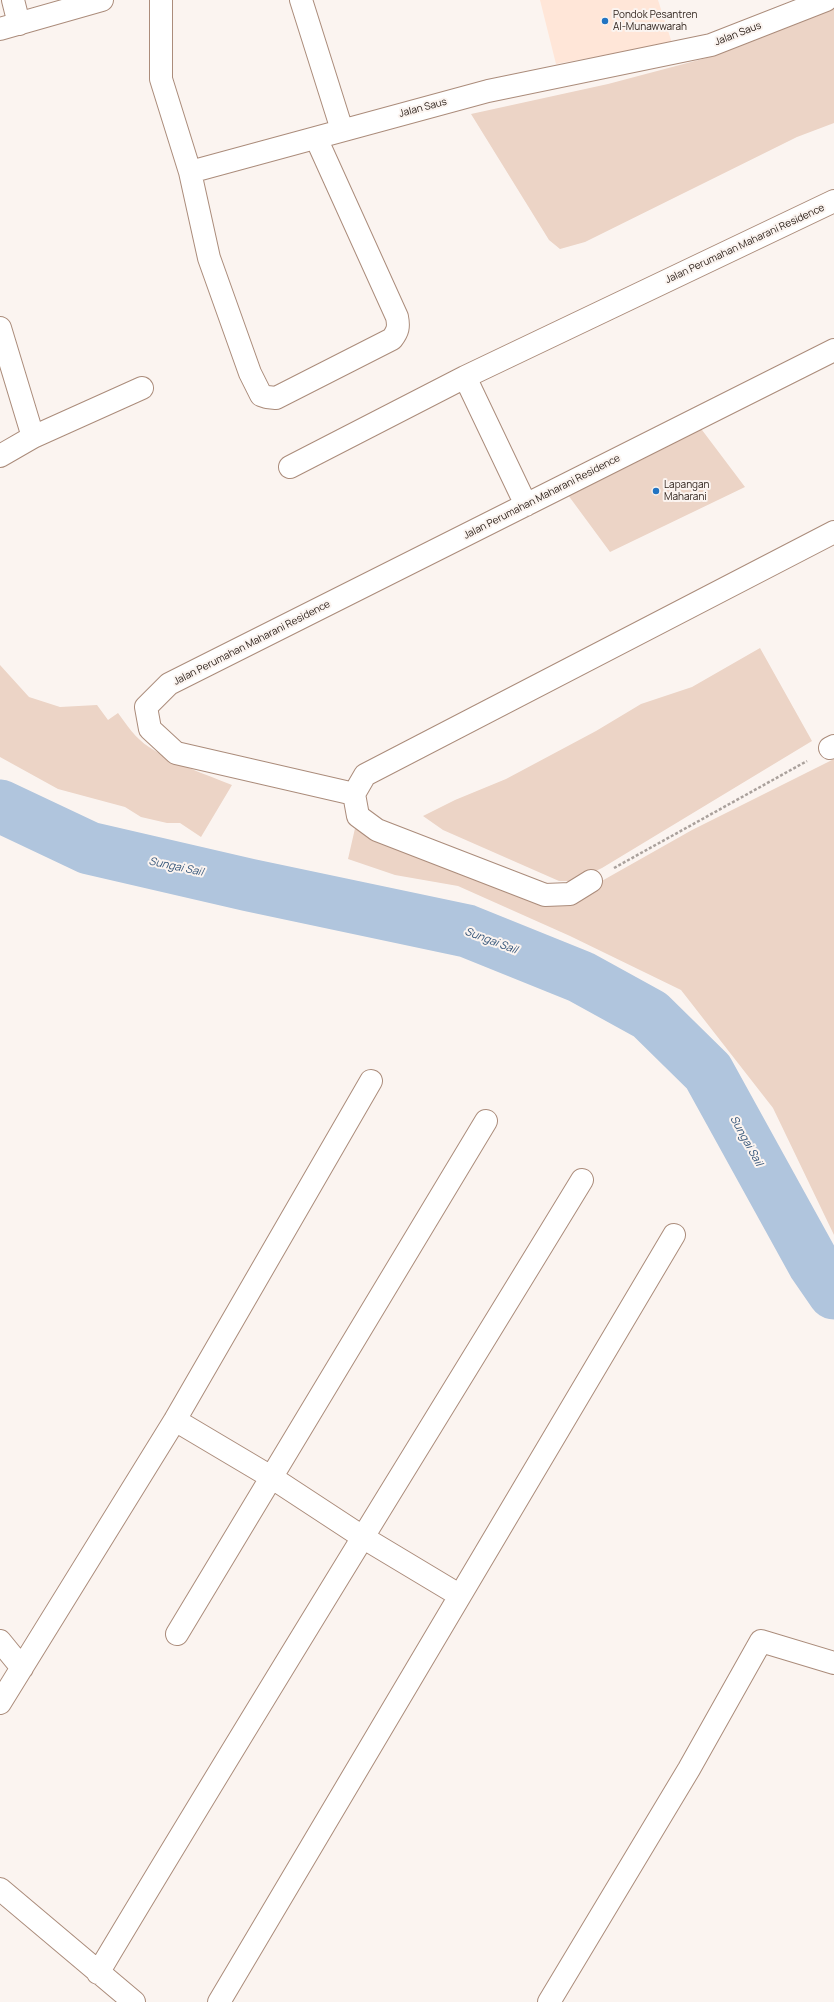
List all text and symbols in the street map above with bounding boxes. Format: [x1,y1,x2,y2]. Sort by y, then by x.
place label: Pondok Pesantren Al-Munawwarah [613,9,697,32]
marker: Pondok Pesantren Al-Munawwarah [600,16,610,26]
street label: Jalan Saus [713,20,763,48]
street label: Jalan Saus [398,96,448,120]
street label: Jalan Perumahan Maharani Residence [664,202,826,286]
street label: Jalan Perumahan Maharani Residence [462,452,622,542]
place label: Lapangan Maharani [664,479,709,502]
marker: Lapangan Maharani [651,486,661,496]
street label: Jalan Perumahan Maharani Residence [172,598,332,688]
water label: Sungai Sail [148,855,204,879]
water label: Sungai Sail [463,925,519,957]
water label: Sungai Sail [727,1114,765,1168]

